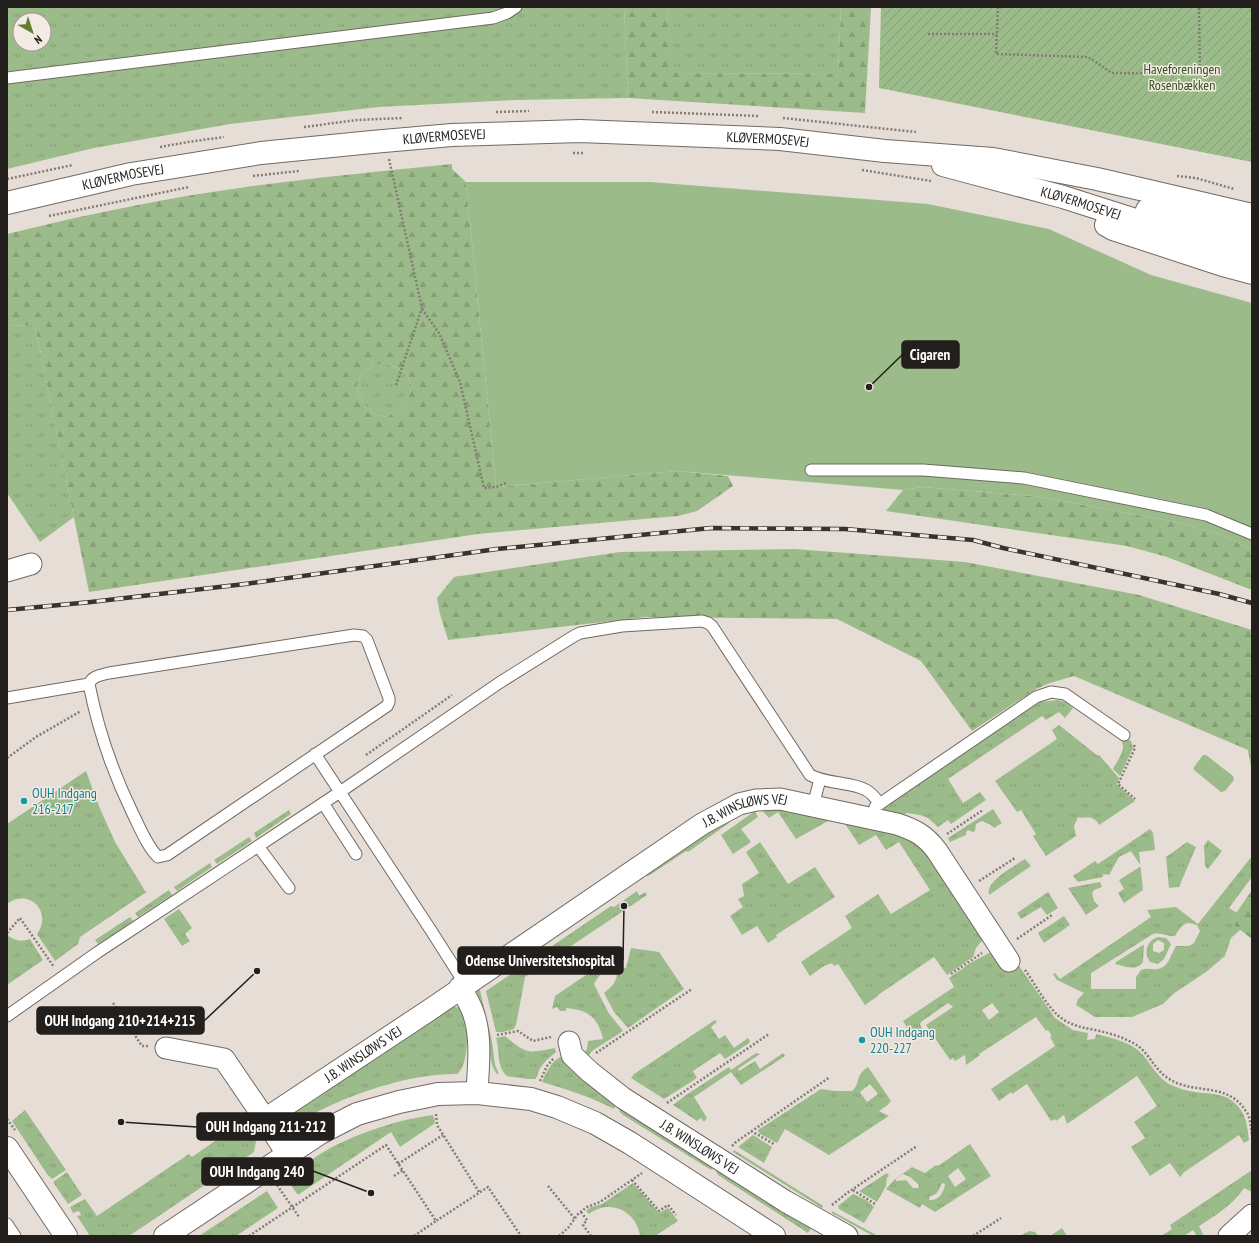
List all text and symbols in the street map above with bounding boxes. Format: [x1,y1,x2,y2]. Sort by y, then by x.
north arrow [12,12,52,52]
text: N [32,32,45,47]
park label: Haveforeningen Rosenbækken [1144,60,1220,94]
street label: KLØVERMOSEVEJ [402,125,486,148]
street label: KLØVERMOSEVEJ [726,128,810,151]
street label: KLØVERMOSEVEJ [80,160,165,194]
street label: KLØVERMOSEVEJ [1039,182,1123,224]
callout: Cigaren [902,341,959,368]
text: Cigaren [910,345,951,364]
place label: OUH Indgang 216-217 [32,784,97,818]
street label: J.B. WINSLØWS VEJ [698,790,789,832]
marker: OUH Indgang 216-217 [19,796,29,806]
callout: Odense Universitetshospital [458,947,623,974]
text: Odense Universitetshospital [465,951,615,970]
callout: OUH Indgang 210+214+215 [37,1007,204,1034]
text: OUH Indgang 210+214+215 [44,1011,196,1030]
street label: J.B. WINSLØWS VEJ [320,1022,405,1087]
place label: OUH Indgang 220-227 [870,1023,935,1057]
marker: OUH Indgang 220-227 [857,1035,867,1045]
callout: OUH Indgang 211-212 [197,1113,334,1140]
street label: J.B. WINSLØWS VEJ [656,1115,742,1178]
text: OUH Indgang 211-212 [206,1117,326,1136]
callout: OUH Indgang 240 [202,1158,313,1185]
text: OUH Indgang 240 [210,1162,304,1181]

